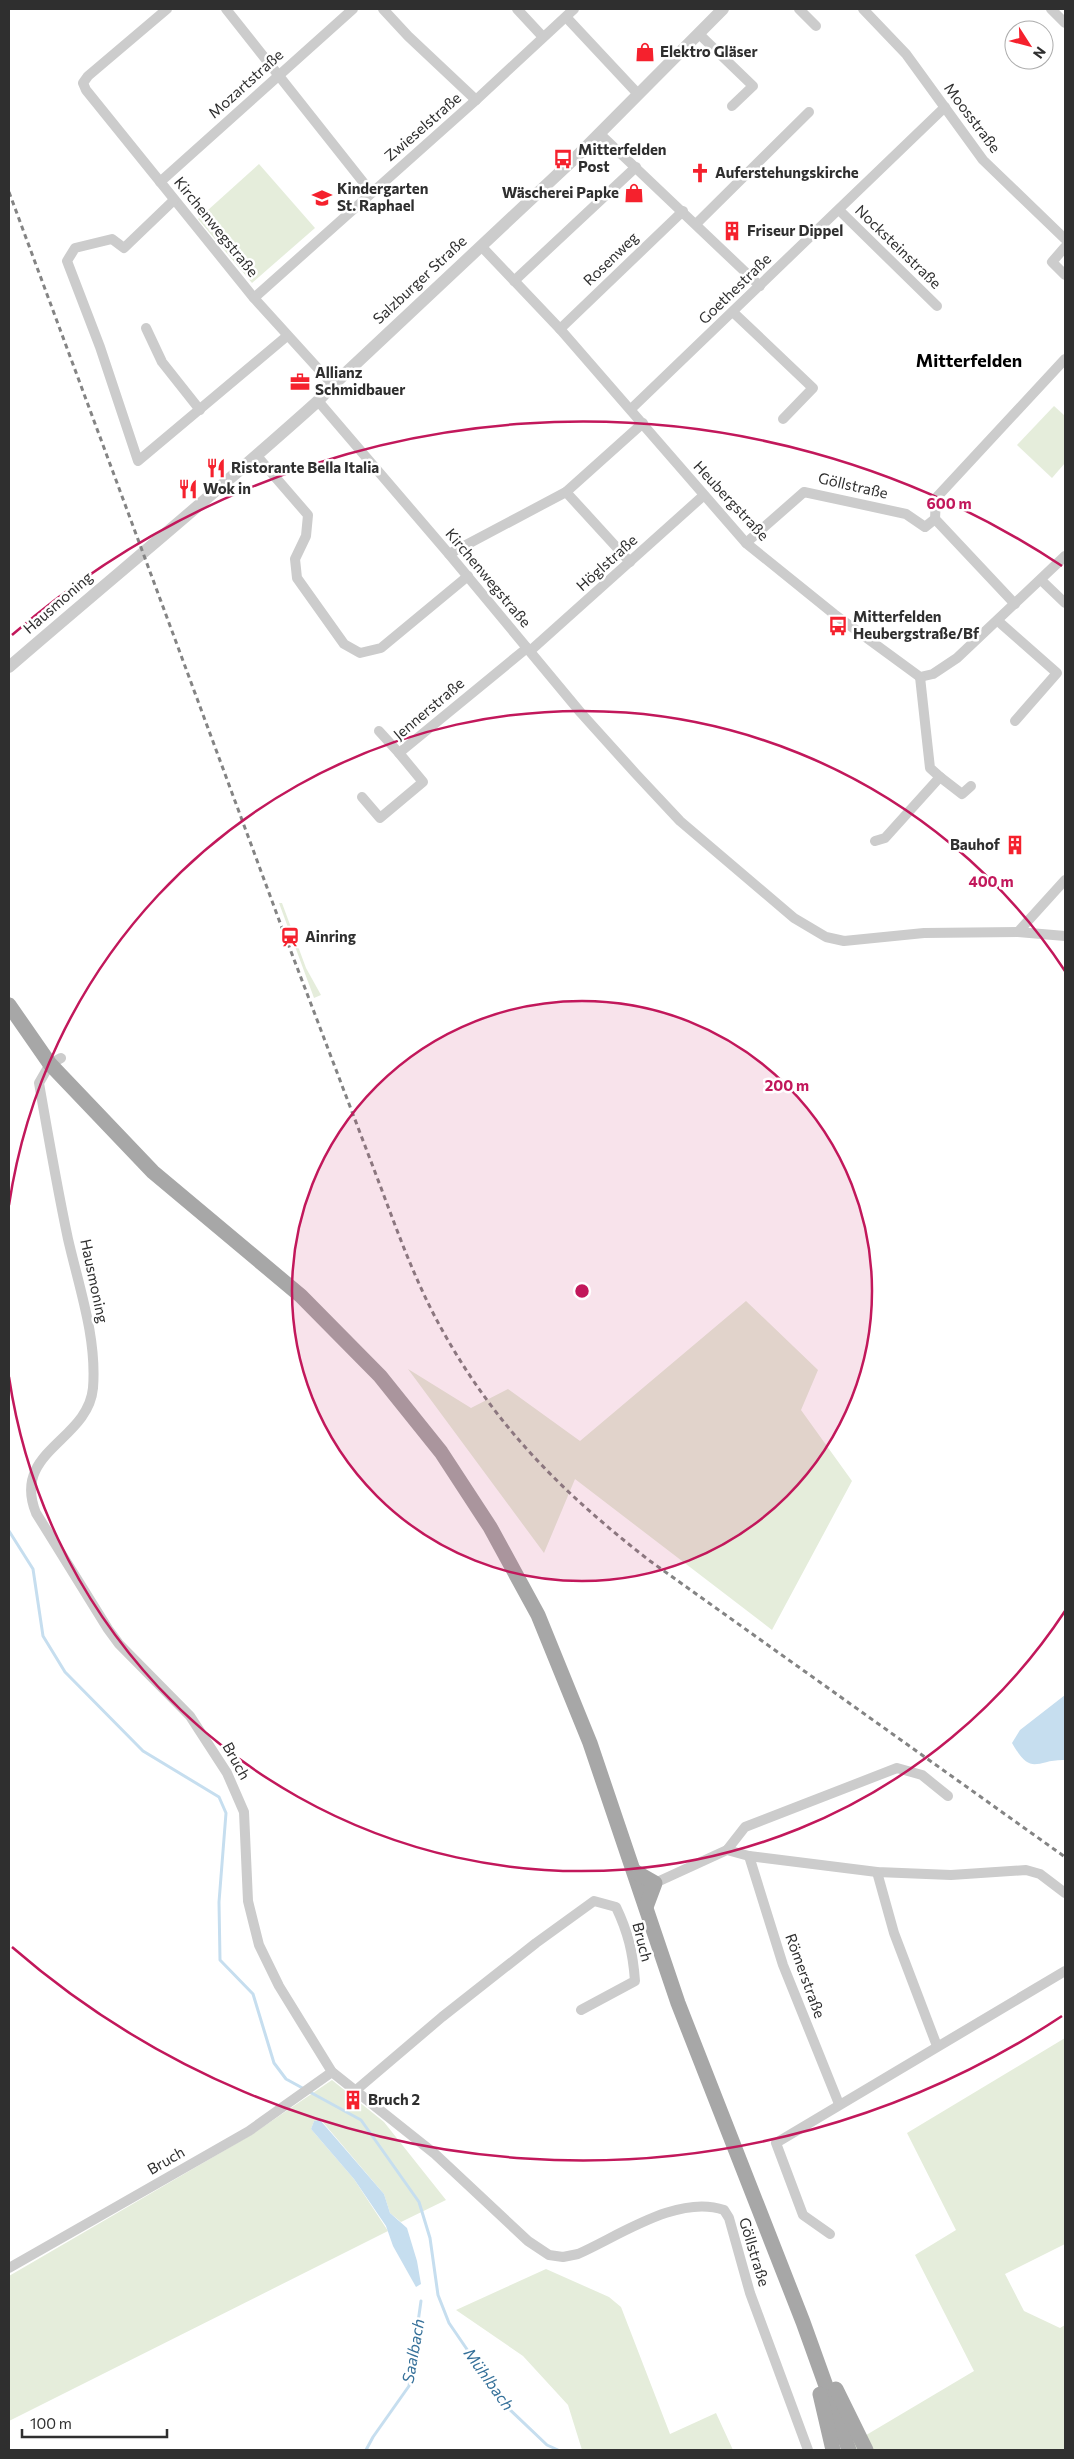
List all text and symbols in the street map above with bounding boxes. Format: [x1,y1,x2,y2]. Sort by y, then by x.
north arrow [1004,20,1054,70]
shop icon: Elektro Gläser [634,41,656,63]
place label: Elektro Gläser [660,42,758,60]
text: N [1030,44,1050,62]
street label: Mozartstraße [204,45,286,122]
street label: Moosstraße [941,79,1005,156]
street label: Zwieselstraße [380,88,464,164]
place label: Mitterfelden Post [578,140,667,175]
bus stop icon: Mitterfelden Post [552,148,574,170]
church icon: Auferstehungskirche [689,162,711,184]
place label: Auferstehungskirche [715,163,859,181]
street label: Kirchenwegstraße [171,173,263,280]
place label: Kindergarten St. Raphael [337,179,428,214]
shop icon: Wäscherei Papke [623,182,645,204]
place label: Wäscherei Papke [502,183,619,201]
school or university icon: Kindergarten St. Raphael [311,187,333,209]
street label: Nocksteinstraße [852,201,946,292]
building icon: Friseur Dippel [721,220,743,242]
place label: Friseur Dippel [747,221,843,239]
street label: Rosenweg [579,228,641,289]
street label: Salzburger Straße [369,231,470,327]
street label: Goethestraße [694,249,774,327]
district label: Mitterfelden [916,349,1022,371]
place label: Allianz Schmidbauer [315,363,405,398]
office icon: Allianz Schmidbauer [289,371,311,393]
restaurant icon: Ristorante Bella Italia [205,457,227,479]
street label: Heubergstraße [690,457,773,544]
place label: Ristorante Bella Italia [231,458,379,476]
street label: Göllstraße [817,468,890,502]
restaurant icon: Wok in [177,478,199,500]
place label: Wok in [203,479,251,497]
text: 600 m [926,494,972,512]
street label: Kirchenwegstraße [442,524,535,630]
street label: Höglstraße [572,530,641,594]
street label: Hausmoning [19,567,96,637]
place label: Mitterfelden Heubergstraße/Bf [853,607,980,642]
bus stop icon: Mitterfelden Heubergstraße/Bf [827,615,849,637]
street label: Jennerstraße [389,673,467,743]
building icon: Bauhof [1004,834,1026,856]
place label: Bauhof [950,835,1001,853]
text: 400 m [968,872,1014,890]
station icon: Ainring [279,926,301,948]
place label: Ainring [305,927,356,945]
text: 200 m [765,1076,809,1094]
street label: Hausmoning [77,1237,113,1324]
centre of rings [573,1282,591,1300]
street label: Bruch [219,1739,254,1782]
street label: Bruch [629,1920,657,1963]
street label: Römerstraße [782,1931,830,2021]
building icon: Bruch 2 [342,2089,364,2111]
place label: Bruch 2 [368,2090,420,2108]
street label: Bruch [144,2142,187,2178]
street label: Göllstraße [736,2215,774,2288]
water label: Saalbach [397,2317,428,2385]
water label: Mühlbach [460,2344,518,2414]
scale bar [22,2406,168,2438]
text: 100 m [30,2414,72,2432]

